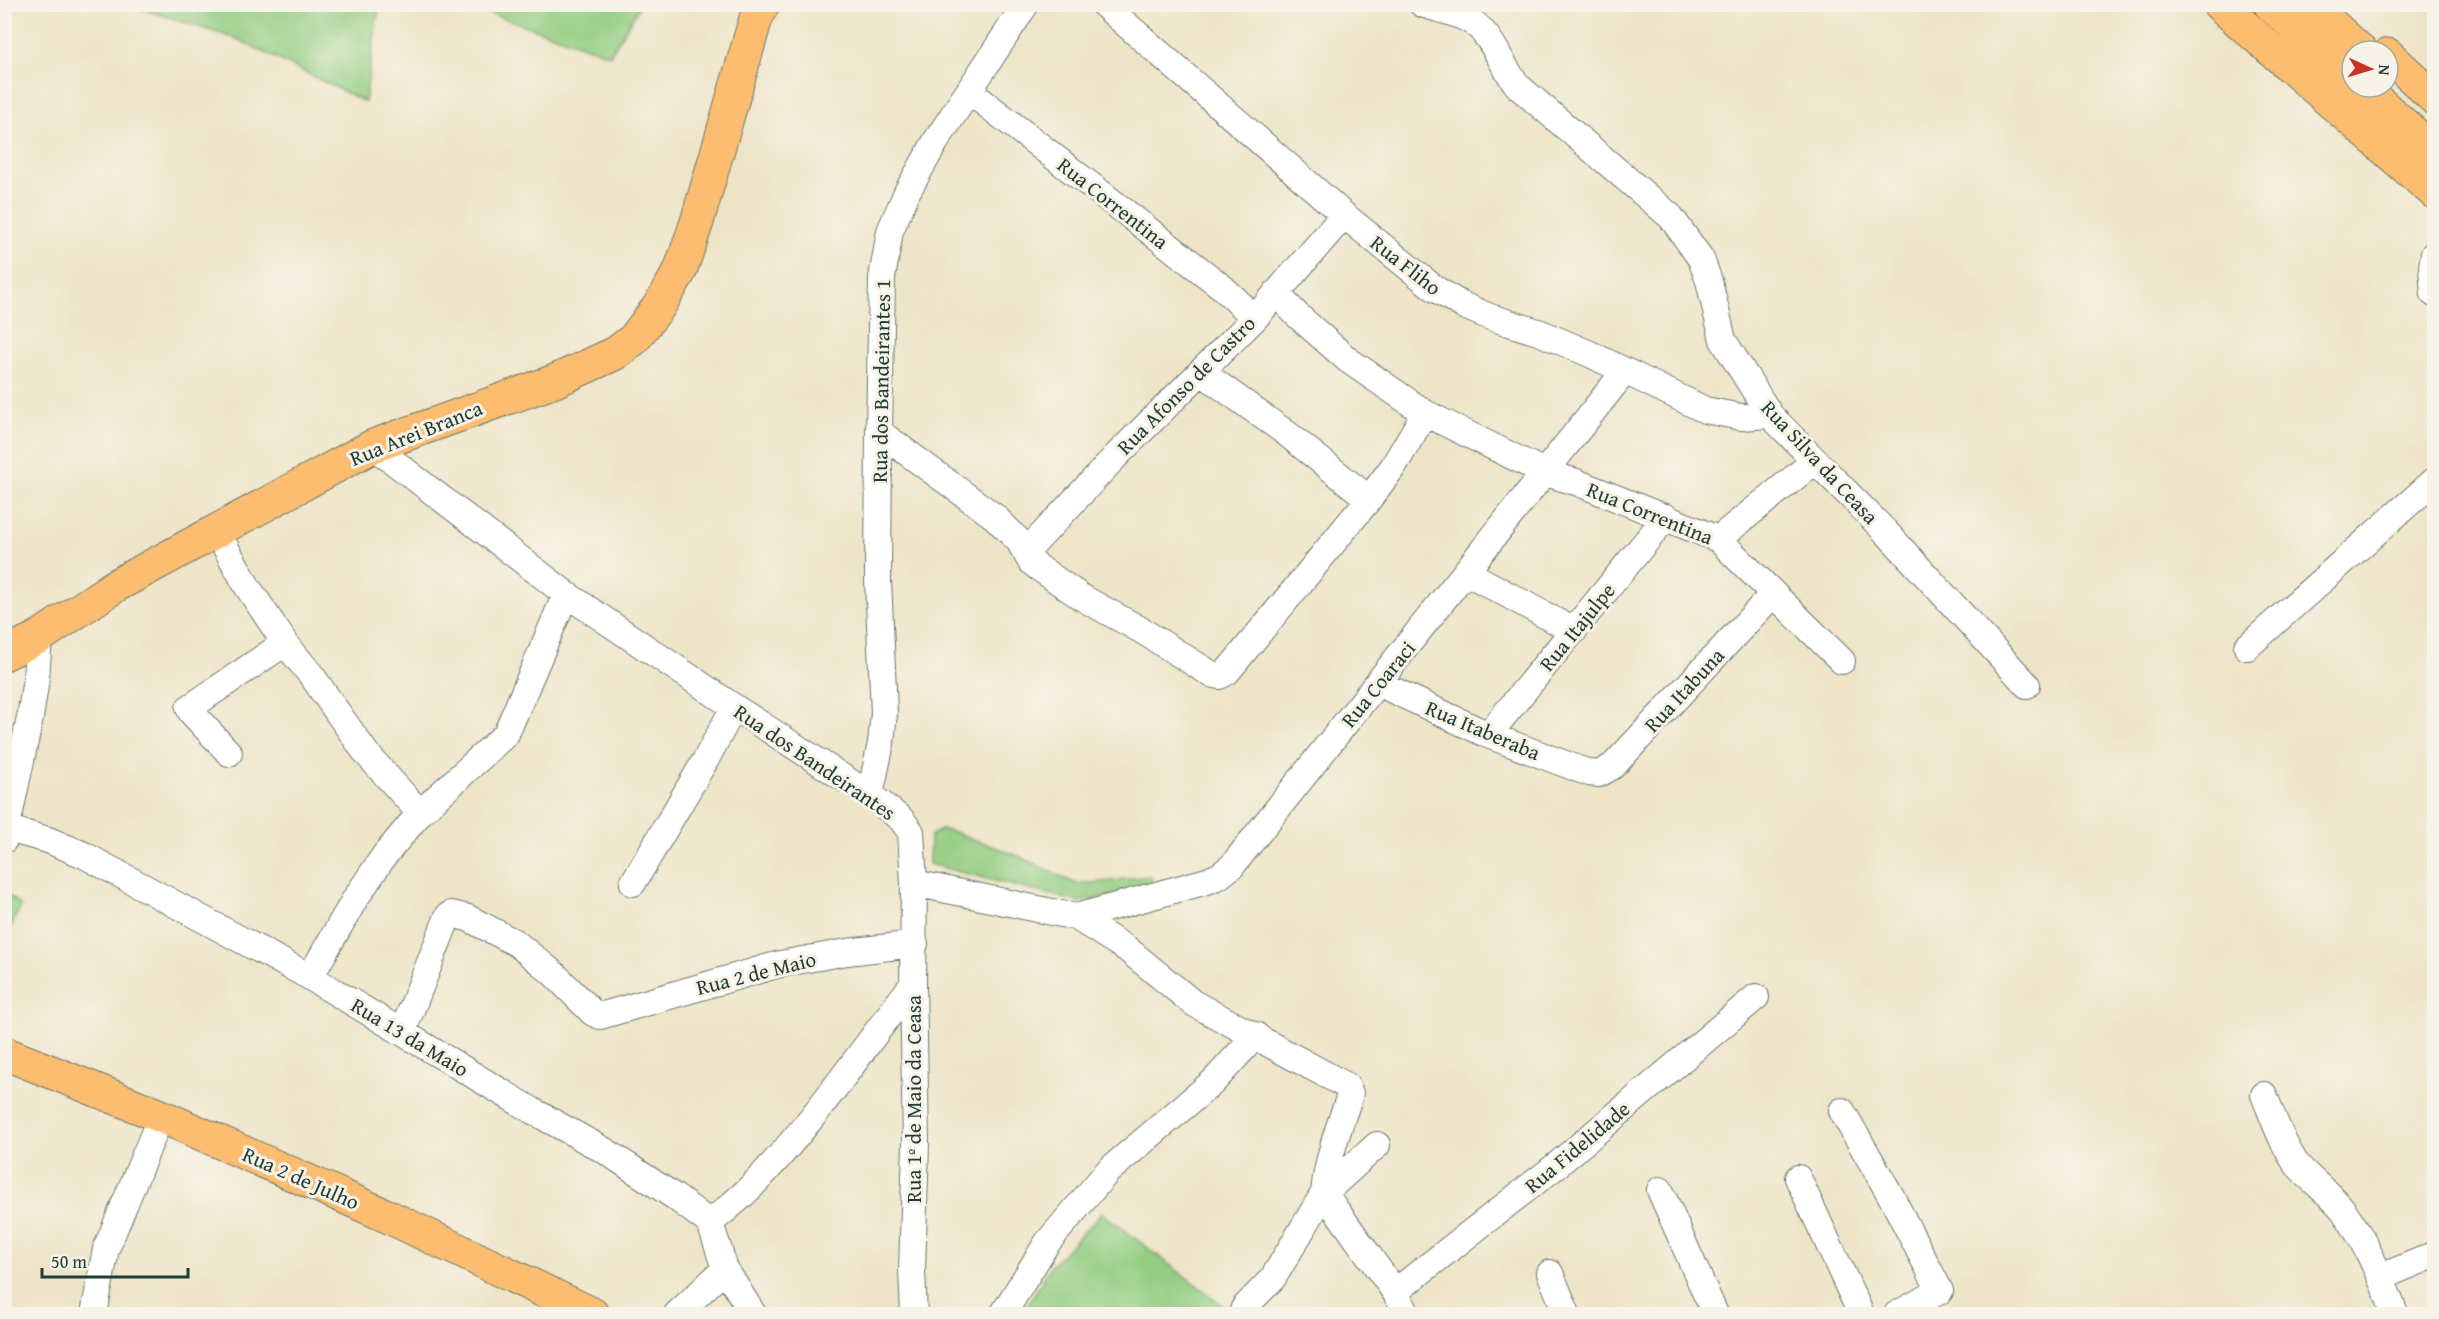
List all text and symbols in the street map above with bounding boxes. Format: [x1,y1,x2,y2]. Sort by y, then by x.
north arrow [2340,39,2400,99]
text: N [2373,64,2397,77]
street label: Rua Correntina [1051,150,1175,256]
street label: Rua Fliho [1364,227,1448,303]
street label: Rua dos Bandeirantes 1 [864,279,898,483]
street label: Rua Afonso de Castro [1109,308,1263,462]
street label: Rua Arei Branca [345,392,487,474]
street label: Rua Silva da Ceasa [1754,393,1886,531]
street label: Rua Correntina [1582,474,1718,552]
street label: Rua Itajulpe [1532,576,1622,678]
street label: Rua Coaraci [1333,634,1423,734]
street label: Rua Itabuna [1637,641,1731,739]
street label: Rua Itaberaba [1421,692,1545,768]
street label: Rua dos Bandeirantes [728,696,902,828]
street label: Rua 2 de Maio [693,943,819,1003]
street label: Rua 13 da Maio [345,990,475,1084]
street label: Rua 1º de Maio da Ceasa [898,995,929,1203]
street label: Rua Fidelidade [1518,1094,1637,1200]
street label: Rua 2 de Julho [238,1138,364,1218]
scale bar [42,1241,188,1279]
text: 50 m [51,1248,87,1275]

